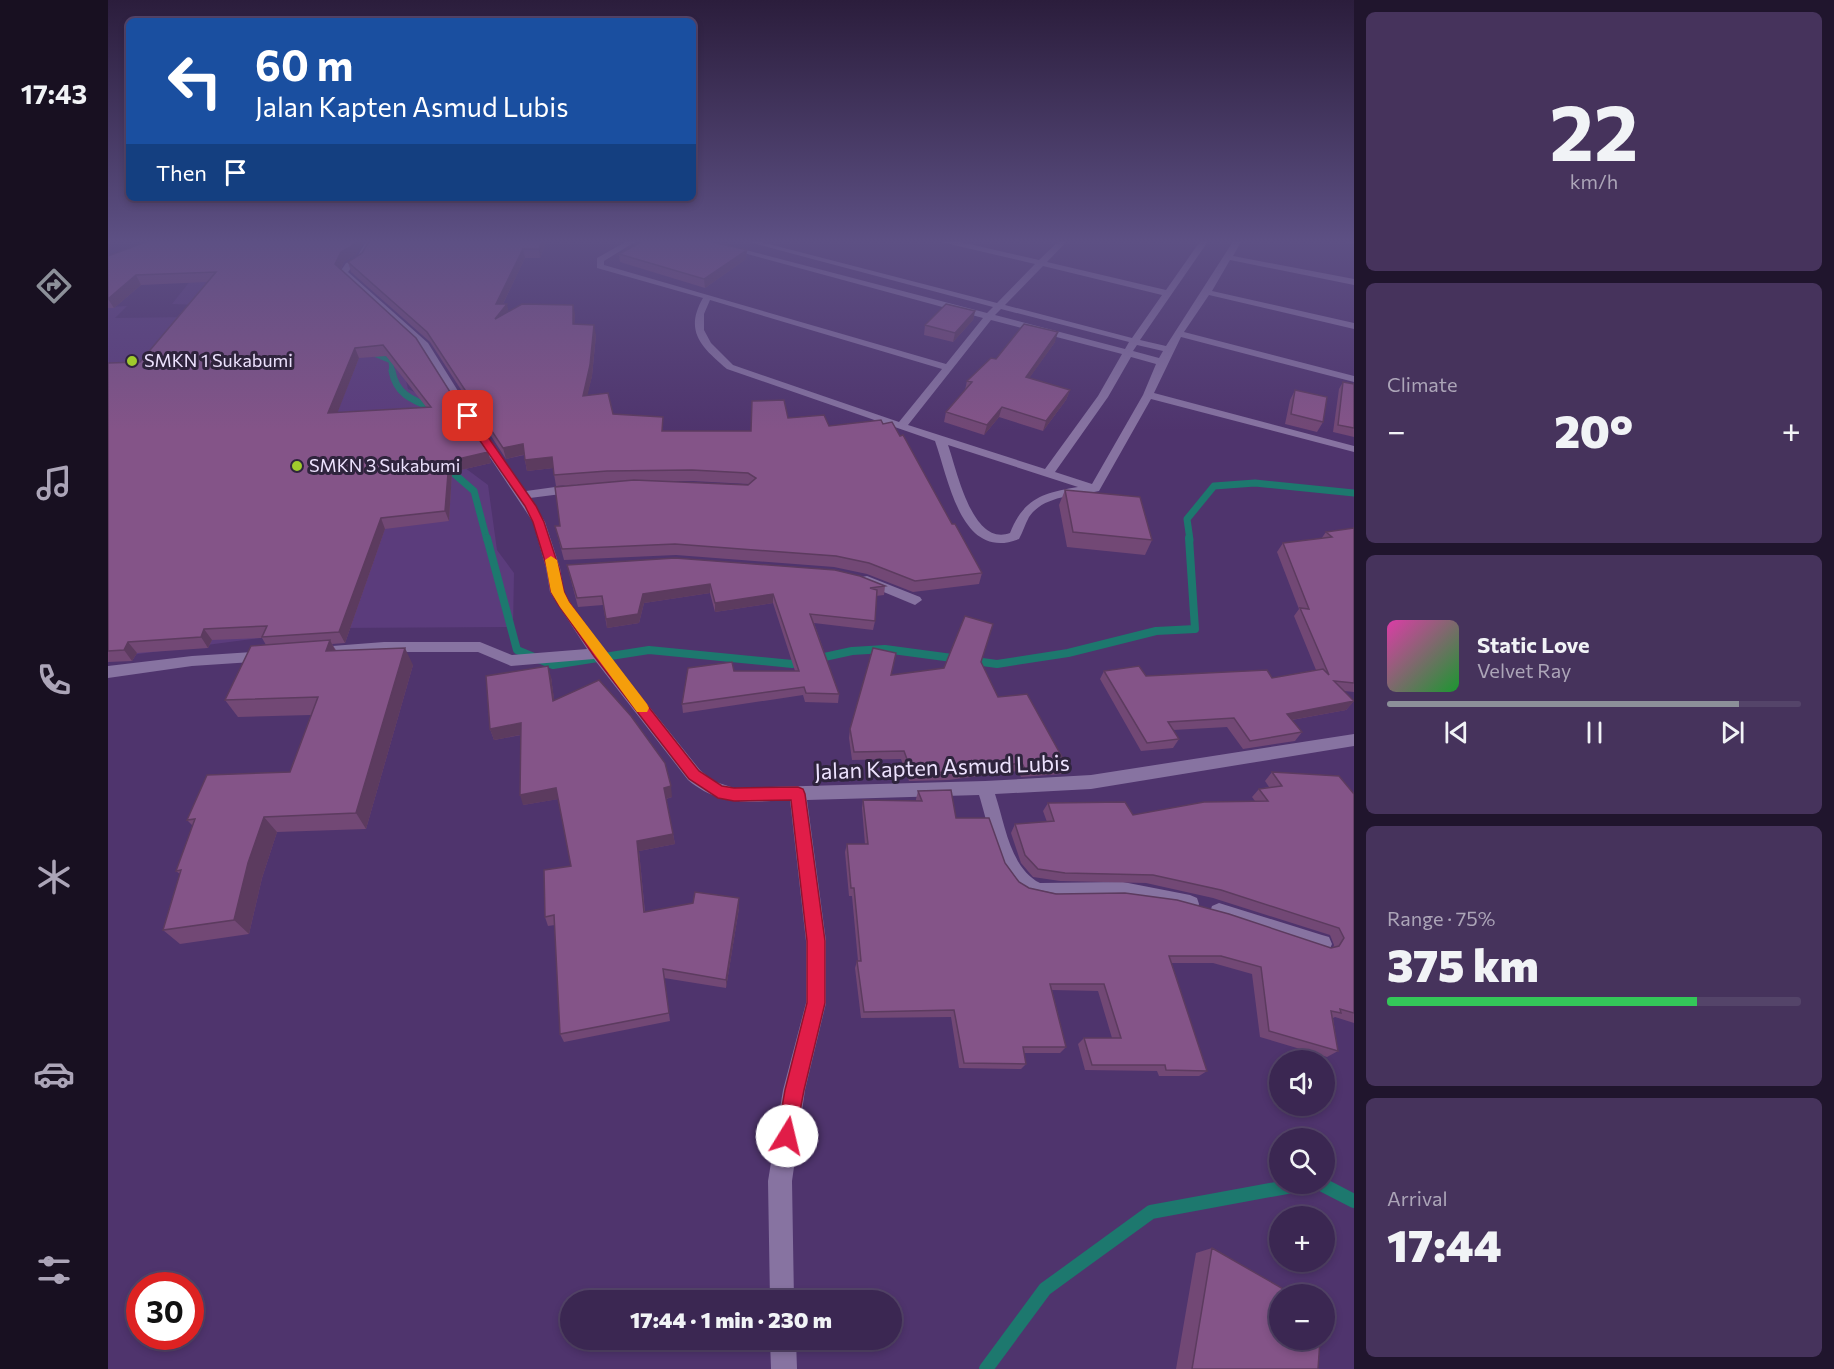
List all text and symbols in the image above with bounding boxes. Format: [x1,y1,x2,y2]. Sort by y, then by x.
text: 60 m [255,38,354,90]
icon: left [156,42,234,120]
text: 17:43 [21,77,87,110]
text: 22 [1550,82,1638,177]
text: Jalan Kapten Asmud Lubis [255,90,568,123]
icon: arrive [219,156,252,189]
text: Then [156,159,207,186]
text: km/h [1570,169,1618,193]
icon: directions [33,265,75,307]
place label: SMKN 1 Sukabumi [144,349,293,371]
marker: SMKN 1 Sukabumi [125,354,139,368]
text: Climate [1387,372,1457,396]
pin [442,390,493,441]
icon: arrive [451,399,484,432]
text: 20° [1554,402,1633,457]
text: − [1387,409,1406,450]
text: + [1782,409,1801,450]
place label: SMKN 3 Sukabumi [309,454,460,476]
marker: SMKN 3 Sukabumi [290,459,304,473]
icon: music [33,462,75,504]
text: Static Love [1477,631,1590,658]
text: Velvet Ray [1477,658,1571,682]
icon: phone [33,659,75,701]
icon: previous [1440,716,1473,749]
icon: pause [1578,716,1611,749]
icon: next [1716,716,1749,749]
street label: Jalan Kapten Asmud Lubis [814,749,1070,784]
icon: climate [33,856,75,898]
text: Range · 75% [1387,906,1495,930]
text: 375 km [1387,936,1539,991]
map controls [1269,1050,1335,1350]
button: sound [1269,1050,1335,1116]
icon: car [33,1053,75,1095]
position arrow [755,1104,819,1168]
button: search [1269,1128,1335,1194]
text: Arrival [1387,1186,1448,1210]
button: + [1269,1206,1335,1272]
text: 17:44 [1387,1216,1502,1271]
icon: filters [33,1249,75,1291]
speed limit sign: 30 [126,1272,204,1350]
button: − [1269,1284,1335,1350]
text: 17:44 · 1 min · 230 m [630,1306,832,1333]

